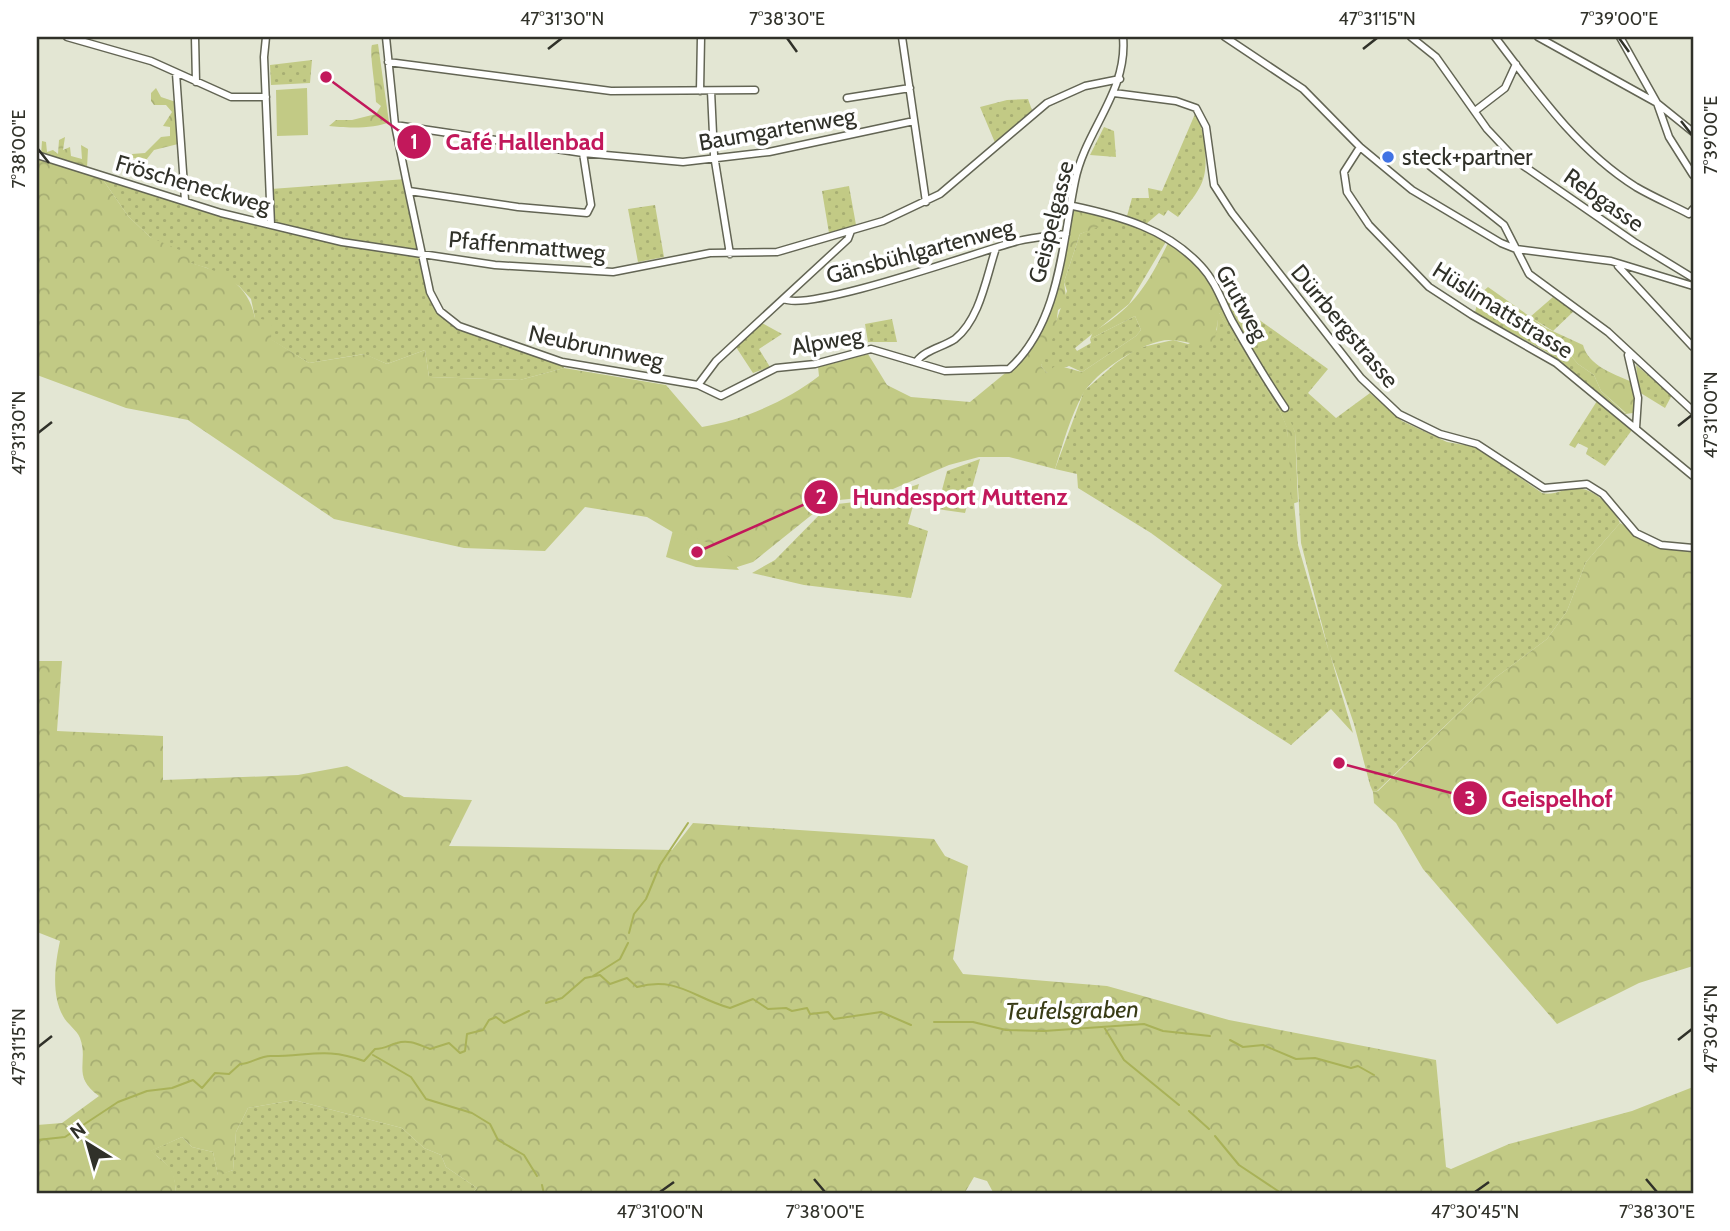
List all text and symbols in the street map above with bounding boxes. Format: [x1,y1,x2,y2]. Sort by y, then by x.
text: 47°31'30"N [520,8,604,30]
text: 7°38'30"E [749,8,825,30]
text: 47°31'15"N [1338,8,1416,30]
text: 7°39'00"E [1580,8,1658,30]
text: 7°39'00"E [1700,96,1722,174]
street label: Baumgartenweg [696,101,858,157]
text: 7°38'00"E [8,110,30,188]
callout: Café Hallenbad [397,119,618,164]
text: Café Hallenbad [446,127,604,156]
text: 1 [410,129,418,154]
place label: steck+partner [1402,143,1533,171]
street label: Fröscheneckweg [112,148,274,220]
marker: steck+partner [1380,149,1396,165]
street label: Geispelgasse [1022,158,1080,286]
street label: Rebgasse [1559,162,1650,238]
street label: Gänsbühlgartenweg [823,212,1017,290]
street label: Pfaffenmattweg [447,225,607,267]
street label: Hüslimattstrasse [1427,256,1579,365]
street label: Dürrbergstrasse [1285,259,1405,394]
street label: Grutweg [1210,260,1274,346]
street label: Neubrunnweg [526,319,666,375]
street label: Alpweg [789,321,865,361]
text: 47°31'00"N [1700,372,1722,459]
text: 47°31'30"N [8,391,30,475]
callout: Hundesport Muttenz [803,474,1082,519]
text: Hundesport Muttenz [852,482,1068,511]
text: 2 [815,484,827,509]
callout: Geispelhof [1452,776,1627,821]
text: Geispelhof [1501,784,1613,813]
text: 3 [1464,786,1476,811]
text: 47°30'45"N [1700,985,1722,1073]
water label: Teufelsgraben [1005,994,1139,1026]
text: 47°31'15"N [8,1008,30,1086]
north arrow [52,1108,122,1178]
text: N [66,1118,90,1144]
text: 47°31'00"N [617,1201,704,1223]
text: 7°38'00"E [786,1201,864,1223]
text: 47°30'45"N [1431,1201,1519,1223]
text: 7°38'30"E [1619,1201,1695,1223]

